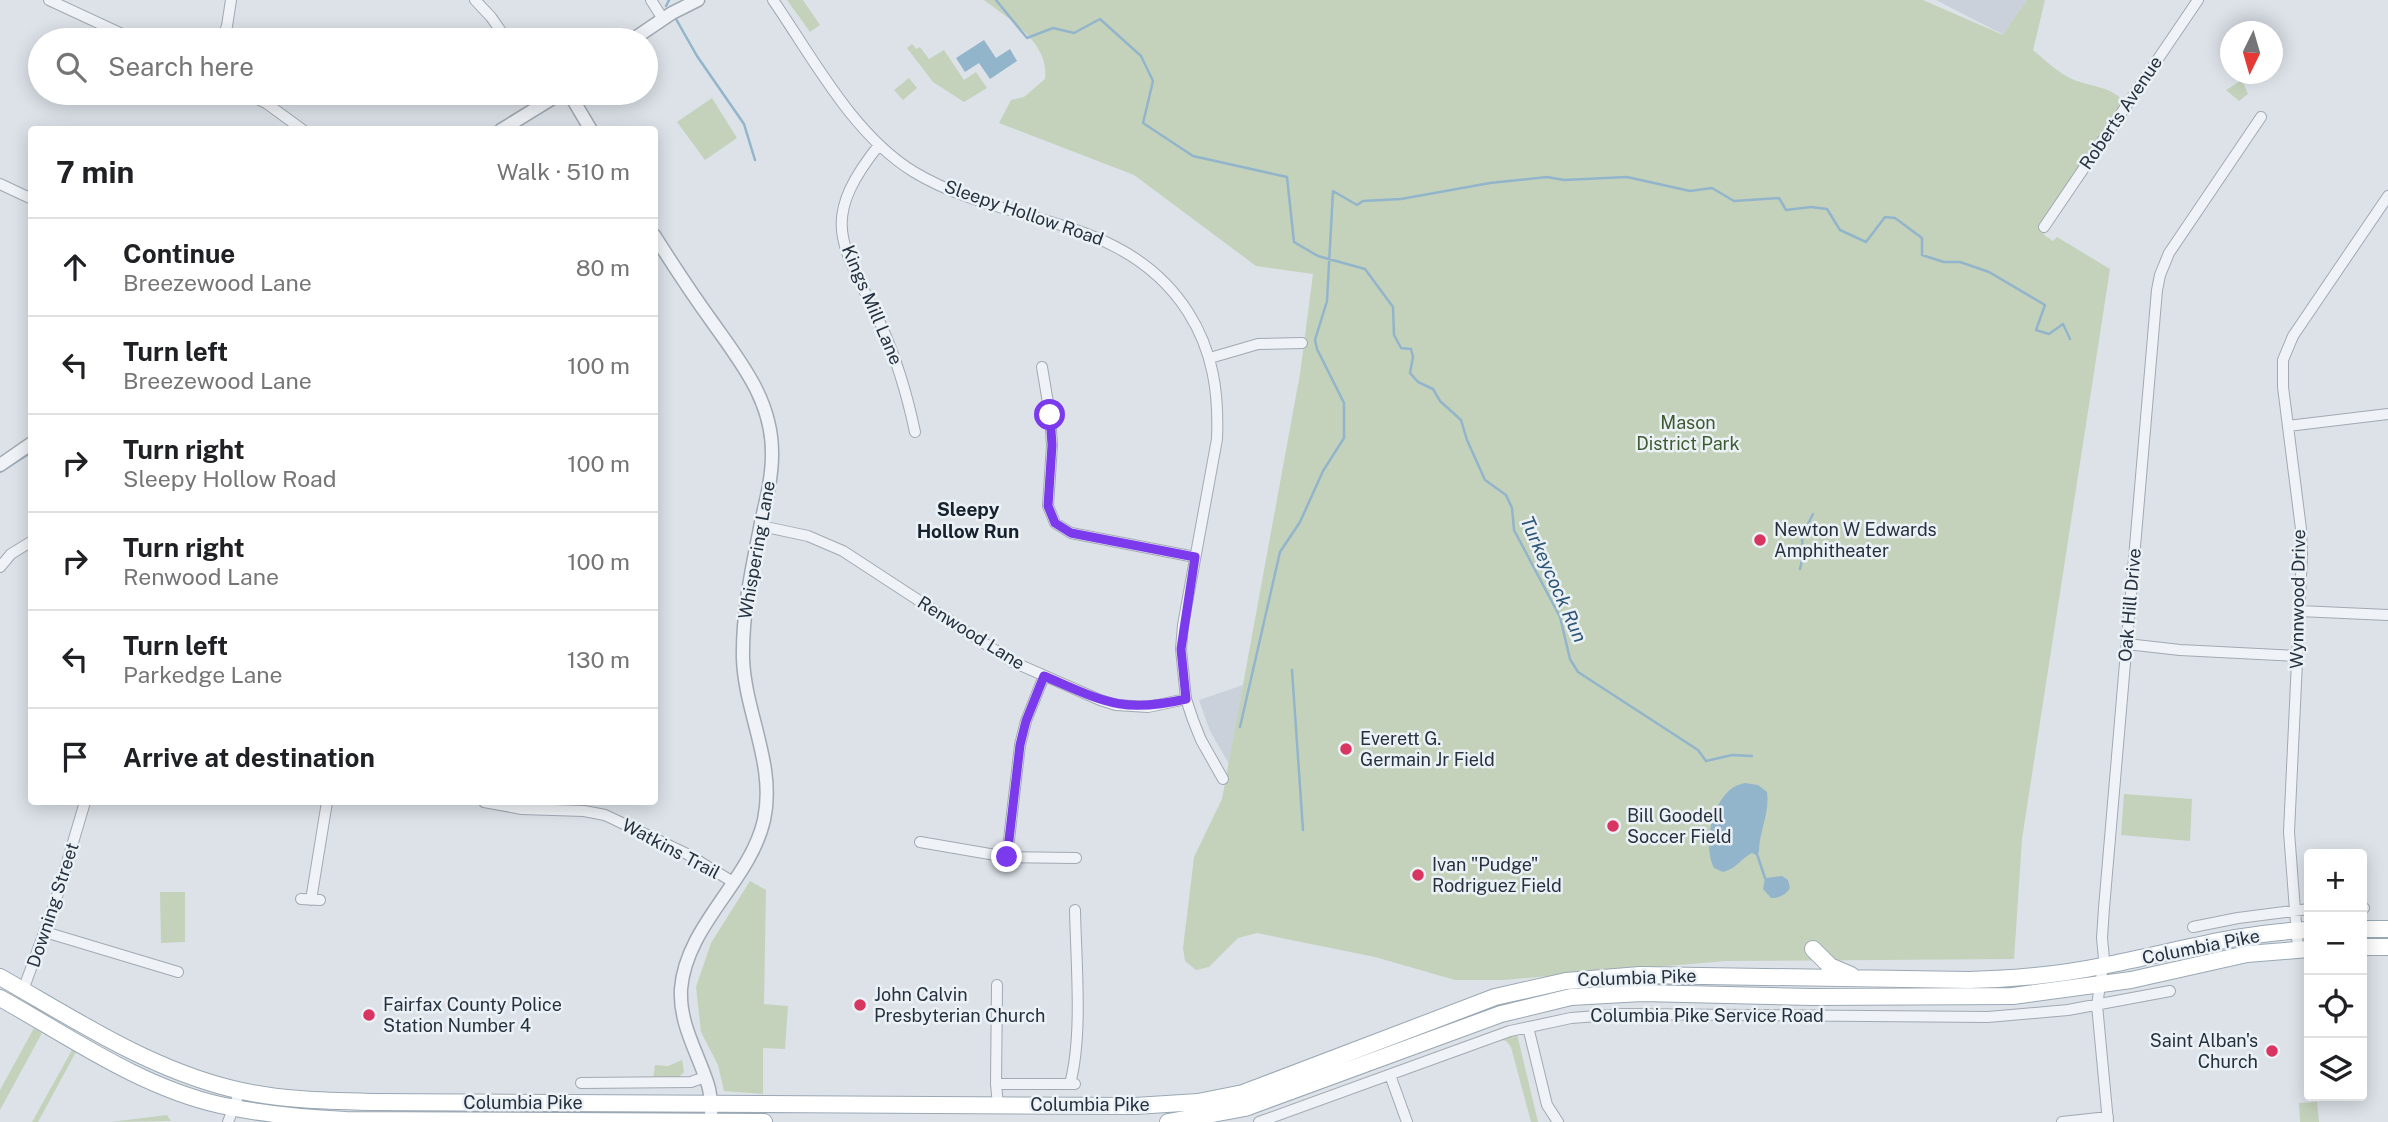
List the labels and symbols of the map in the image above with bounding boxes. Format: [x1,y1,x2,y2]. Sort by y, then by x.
north arrow [2220,21,2283,84]
street label: Roberts Avenue [2075,52,2166,173]
street label: Sleepy Hollow Road [942,175,1107,250]
street label: Kings Mill Lane [838,242,907,368]
route start [1034,399,1065,430]
park label: Mason District Park [1636,412,1740,454]
street label: Whispering Lane [734,479,779,621]
district label: Sleepy Hollow Run [917,498,1019,542]
water label: Turkeycock Run [1516,513,1592,645]
place label: Newton W Edwards Amphitheater [1774,519,1937,561]
street label: Wynnwood Drive [2286,529,2309,669]
marker: Newton W Edwards Amphitheater [1752,532,1768,548]
street label: Oak Hill Drive [2114,547,2145,663]
street label: Renwood Lane [914,591,1029,674]
place label: Everett G. Germain Jr Field [1360,728,1495,770]
marker: Everett G. Germain Jr Field [1338,741,1354,757]
place label: Bill Goodell Soccer Field [1627,805,1731,847]
street label: Watkins Trail [619,814,724,883]
marker: Bill Goodell Soccer Field [1605,818,1621,834]
street label: Downing Street [22,840,83,970]
route end [991,841,1022,872]
place label: Ivan "Pudge" Rodriguez Field [1432,854,1562,896]
marker: Ivan "Pudge" Rodriguez Field [1410,867,1426,883]
street label: Columbia Pike [2140,925,2261,968]
street label: Columbia Pike [1577,965,1697,990]
place label: John Calvin Presbyterian Church [874,984,1045,1026]
place label: Fairfax County Police Station Number 4 [383,994,562,1036]
marker: John Calvin Presbyterian Church [852,997,868,1013]
street label: Columbia Pike Service Road [1590,1005,1824,1026]
marker: Fairfax County Police Station Number 4 [361,1007,377,1023]
place label: Saint Alban's Church [2150,1030,2258,1072]
marker: Saint Alban's Church [2264,1043,2280,1059]
street label: Columbia Pike [463,1092,583,1113]
street label: Columbia Pike [1030,1094,1150,1115]

